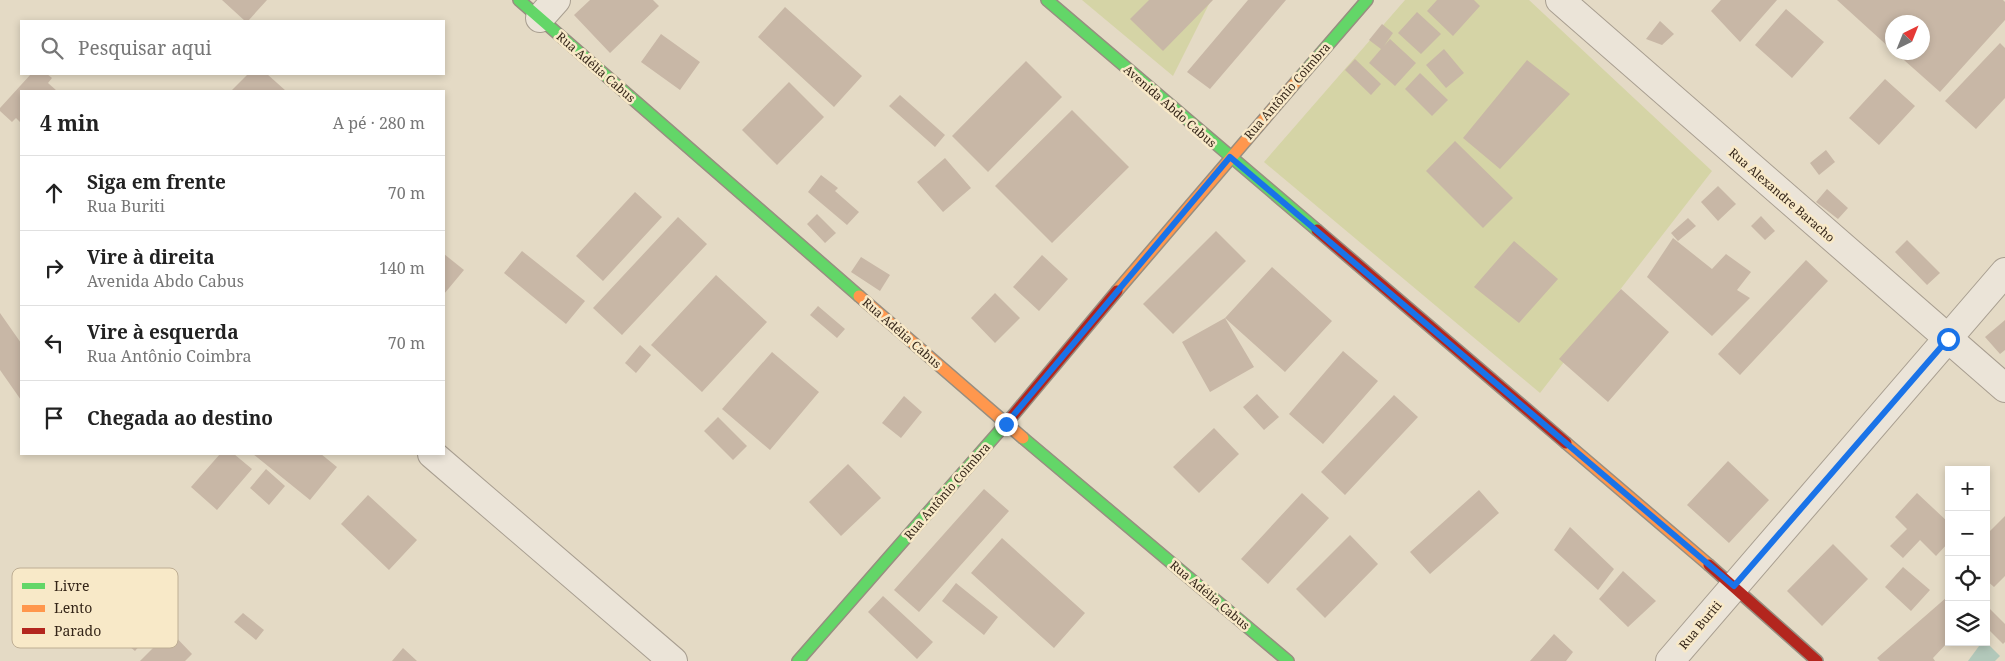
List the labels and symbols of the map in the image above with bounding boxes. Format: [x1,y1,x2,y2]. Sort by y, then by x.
north arrow [1885,15,1930,60]
street label: Rua Adélia Cabus [553,28,639,106]
street label: Rua Antônio Coimbra [1240,39,1334,143]
street label: Avenida Abdo Cabus [1120,61,1220,151]
street label: Rua Alexandre Baracho [1725,144,1839,246]
street label: Rua Adélia Cabus [859,294,945,372]
route start [1937,328,1960,351]
route end [995,413,1018,436]
street label: Rua Antônio Coimbra [900,439,994,543]
street label: Rua Adélia Cabus [1166,557,1254,633]
legend [12,568,178,648]
text: Livre [54,576,89,595]
street label: Rua Buriti [1675,597,1725,653]
text: Lento [54,598,92,617]
text: Parado [54,621,101,640]

